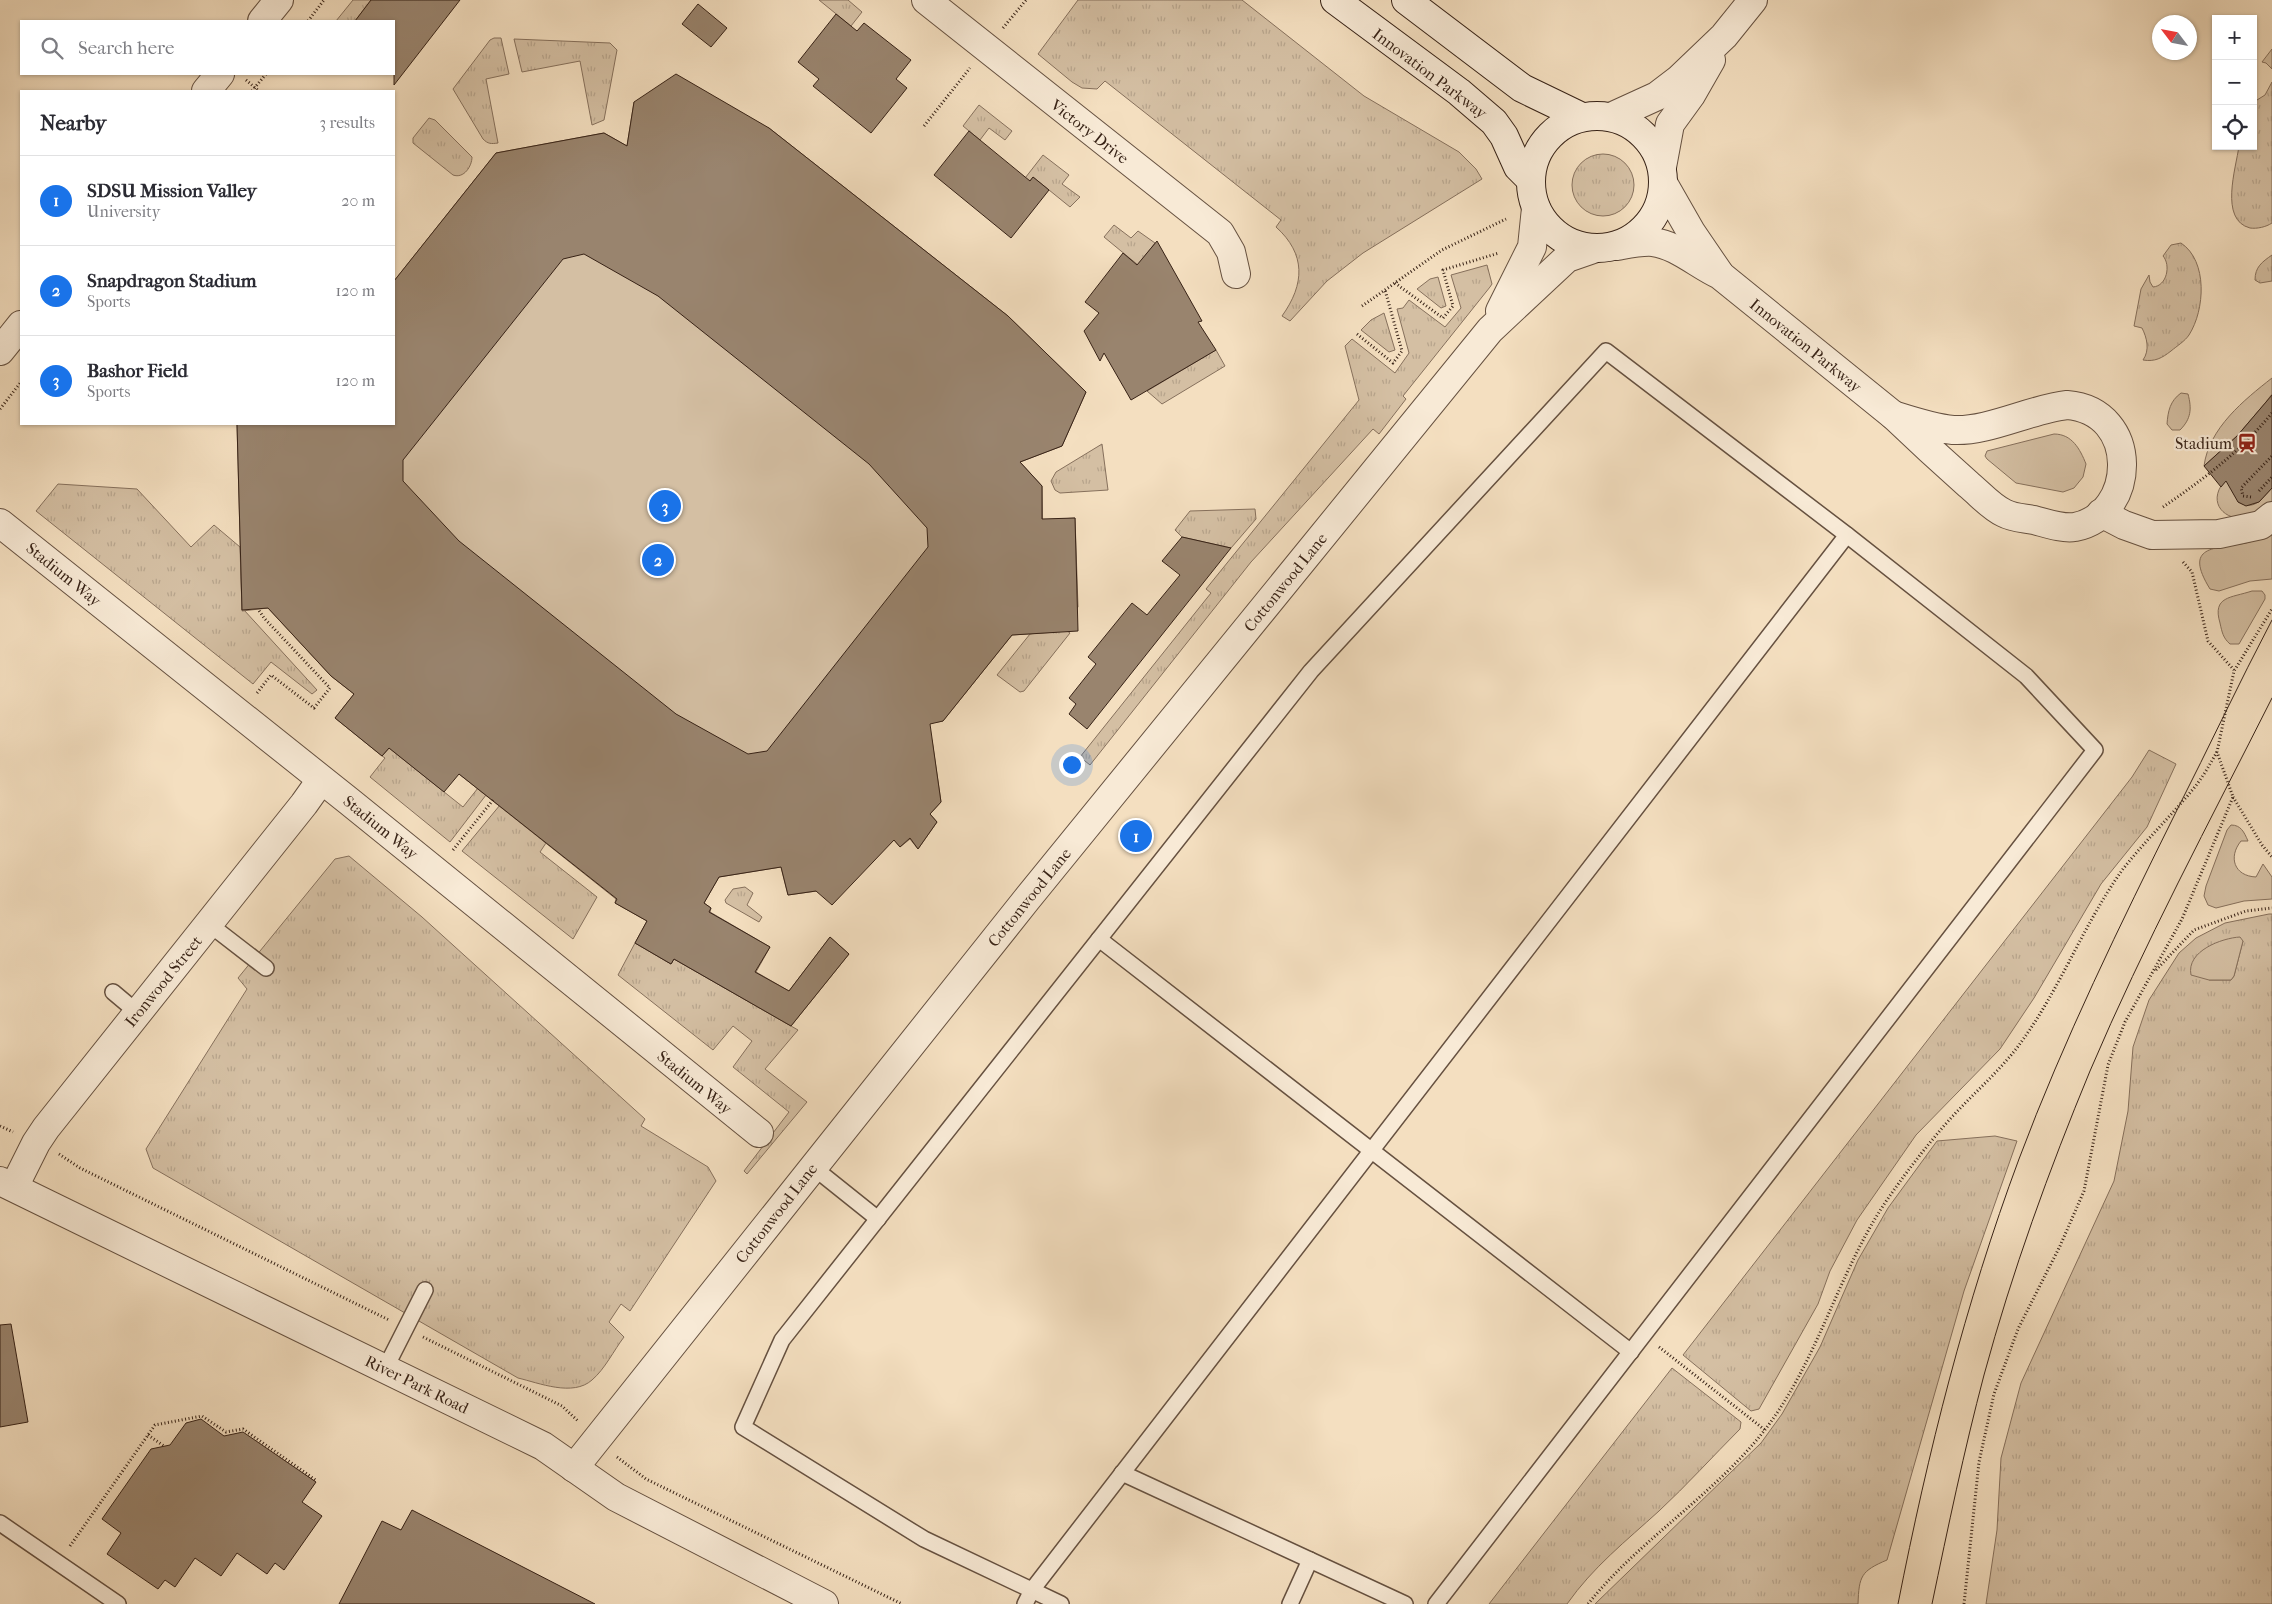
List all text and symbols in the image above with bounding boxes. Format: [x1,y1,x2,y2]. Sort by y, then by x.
north arrow [2152,15,2197,60]
map controls [2212,15,2257,150]
button: + [2212,15,2257,60]
search box [20,20,395,75]
street label: Innovation Parkway [1369,24,1491,123]
icon: search [38,34,66,62]
text: Search here [78,37,174,59]
button: − [2212,60,2257,105]
street label: Victory Drive [1046,94,1132,168]
button: locate [2212,105,2257,150]
text: Nearby [40,111,106,135]
text: 3 results [319,113,375,132]
text: SDSU Mission Valley [87,180,257,202]
text: 1 [53,191,59,210]
text: 20 m [341,191,375,210]
text: University [87,202,160,221]
text: Snapdragon Stadium [87,270,257,292]
text: 2 [52,281,60,300]
text: 120 m [336,281,375,300]
text: Sports [87,292,130,311]
street label: Innovation Parkway [1746,295,1866,397]
text: Bashor Field [87,360,188,382]
text: 3 [53,371,59,390]
text: 120 m [336,371,375,390]
text: Sports [87,382,130,401]
station icon: Stadium [2236,432,2258,454]
place label: Stadium [2175,434,2233,453]
pin: 3 [649,487,681,525]
street label: Cottonwood Lane [1240,529,1331,635]
street label: Stadium Way [22,538,105,611]
pin: 2 [642,541,674,579]
your location [1059,752,1085,778]
street label: Stadium Way [339,791,422,864]
pin: 1 [1120,817,1152,855]
street label: Cottonwood Lane [984,844,1075,950]
street label: Ironwood Street [121,932,206,1031]
street label: Stadium Way [653,1046,736,1119]
street label: Cottonwood Lane [732,1160,821,1267]
street label: River Park Road [362,1351,472,1418]

